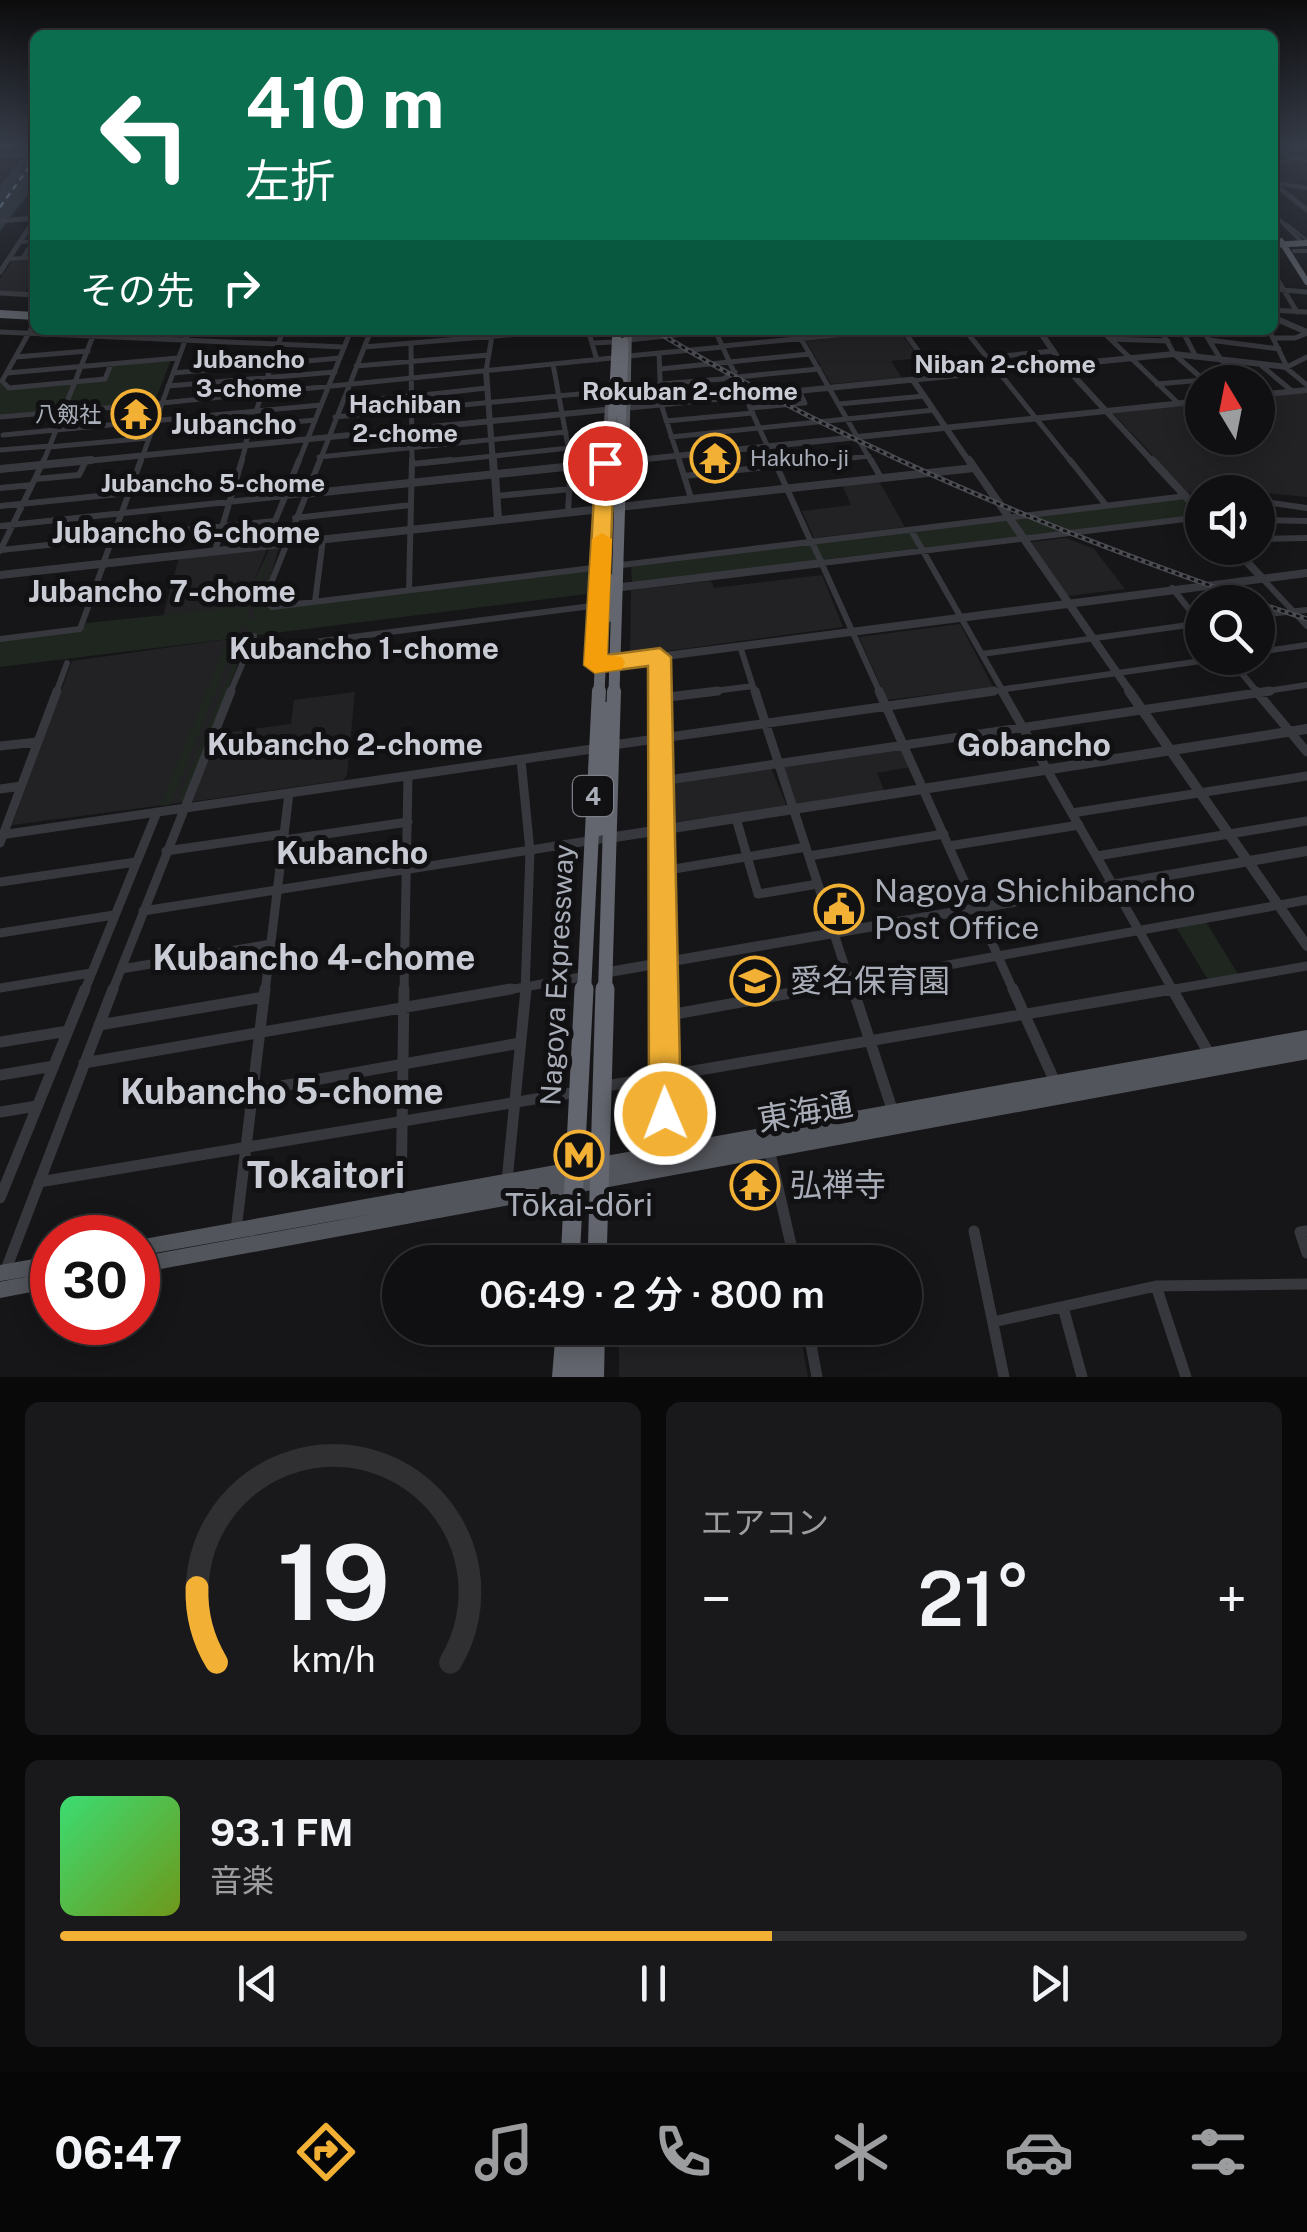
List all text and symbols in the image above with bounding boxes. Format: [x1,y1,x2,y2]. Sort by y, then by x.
text: 410 m [245,61,444,144]
icon: left [80,70,210,200]
text: 左折 [245,154,335,207]
icon: right [214,260,269,315]
text: その先 [80,268,194,313]
district label: Jubancho 3-chome [193,344,305,403]
district label: Niban 2-chome [914,349,1096,379]
north arrow [1185,365,1275,455]
map controls [1185,365,1275,675]
district label: Rokuban 2-chome [582,376,798,406]
temple icon: 八剱社 [110,388,162,440]
district label: Hachiban 2-chome [349,389,461,448]
place label: 八剱社 [35,401,101,427]
district label: Jubancho [171,407,297,440]
pin [563,421,648,506]
temple icon: Hakuho-ji [689,432,741,484]
icon: arrive [578,436,633,491]
place label: Hakuho-ji [750,445,849,471]
district label: Jubancho 5-chome [101,468,325,498]
button: sound [1185,475,1275,565]
district label: Jubancho 6-chome [52,514,320,550]
district label: Jubancho 7-chome [28,573,296,609]
button: search [1185,585,1275,675]
district label: Kubancho 1-chome [229,630,499,666]
district label: Kubancho 2-chome [207,726,483,762]
district label: Gobancho [957,726,1111,763]
road number: 4 [573,776,613,816]
district label: Kubancho [276,834,428,871]
street label: Nagoya Expressway [533,843,580,1107]
place label: Nagoya Shichibancho Post Office [874,872,1196,946]
public building icon: Nagoya Shichibancho Post Office [813,883,865,935]
district label: Kubancho 4-chome [153,937,475,978]
school or university icon: 愛名保育園 [729,955,781,1007]
place label: 愛名保育園 [790,962,950,999]
position arrow [613,1062,717,1166]
district label: Kubancho 5-chome [120,1071,444,1112]
street label: 東海通 [754,1085,855,1138]
metro station icon: Tōkai-dōri [553,1129,605,1181]
district label: Tokaitori [247,1152,405,1197]
temple icon: 弘禅寺 [729,1159,781,1211]
place label: 弘禅寺 [790,1166,886,1203]
place label: Tōkai-dōri [505,1186,653,1223]
speed limit sign: 30 [30,1215,160,1345]
text: 06:49 · 2 分 · 800 m [479,1272,825,1317]
text: エアコン [701,1504,829,1541]
text: 19 [276,1521,390,1643]
text: 21° [918,1555,1030,1643]
text: − [701,1567,732,1631]
text: + [1217,1567,1247,1631]
text: km/h [291,1638,375,1680]
text: 93.1 FM [210,1810,353,1855]
text: 音楽 [210,1862,274,1899]
icon: previous [230,1956,285,2011]
icon: pause [626,1956,681,2011]
icon: next [1022,1956,1077,2011]
icon: directions [291,2117,361,2187]
icon: music [469,2117,539,2187]
icon: phone [648,2117,718,2187]
icon: climate [826,2117,896,2187]
icon: car [1004,2117,1074,2187]
icon: filters [1183,2117,1253,2187]
text: 06:47 [54,2126,182,2179]

